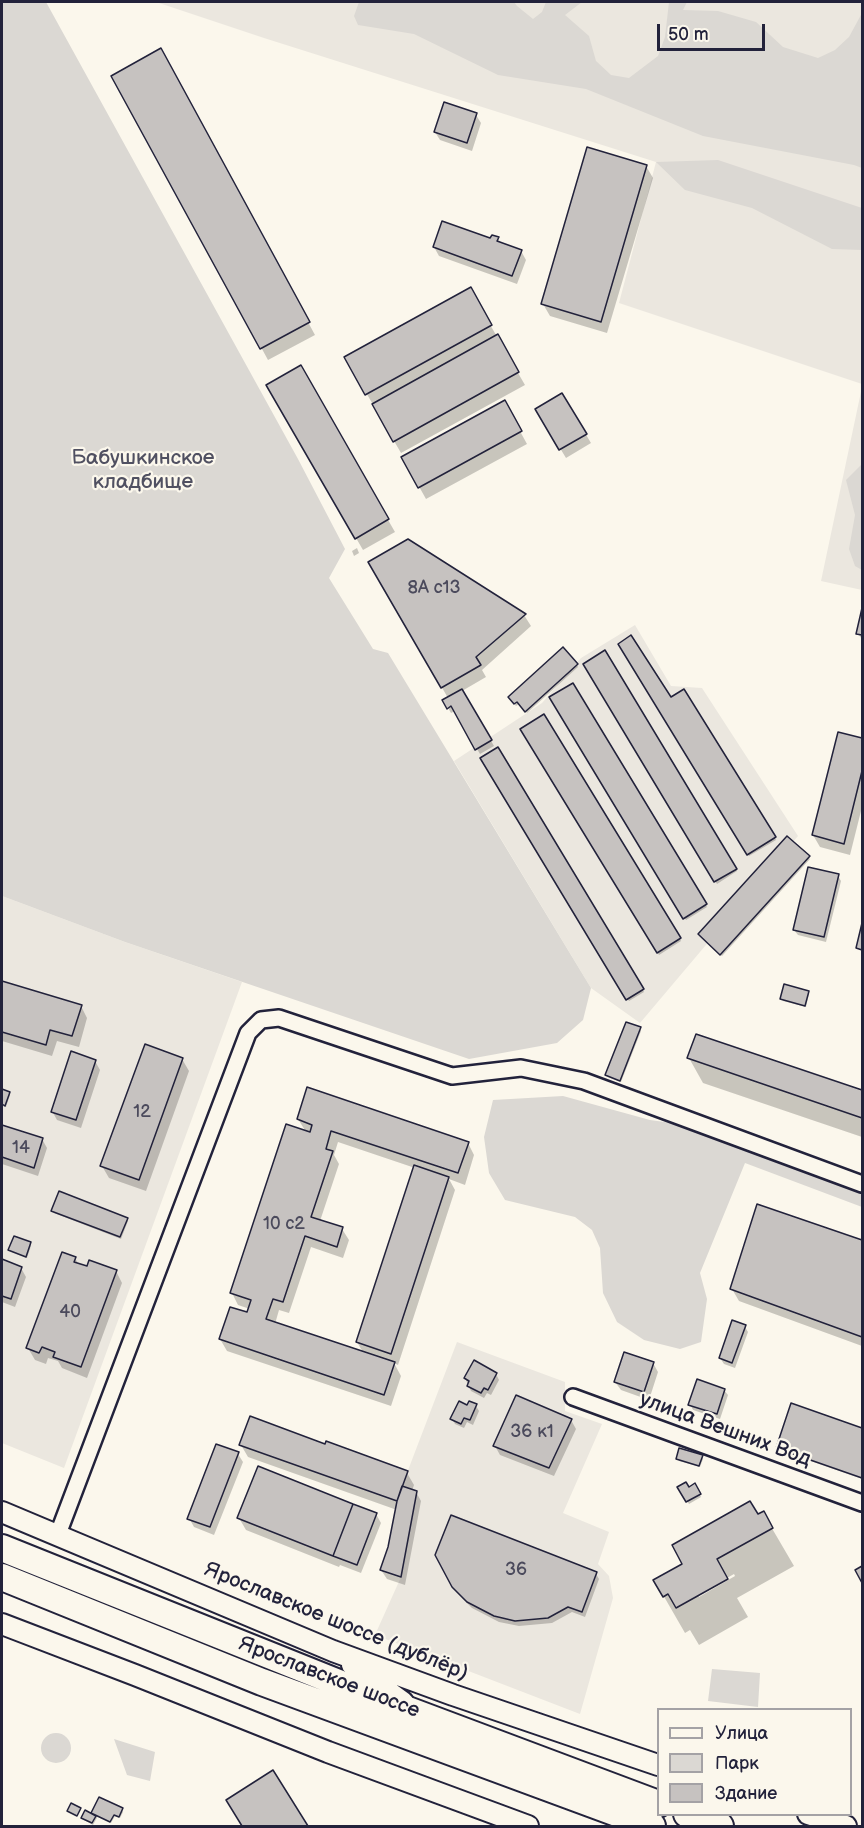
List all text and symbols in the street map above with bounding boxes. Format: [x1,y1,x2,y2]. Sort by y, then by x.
scale bar [660,12,768,50]
text: 50 m [668,24,709,45]
park label: Бабушкинское кладбище [72,446,214,496]
house number: 8А с13 [407,577,461,599]
house number: 12 [133,1101,151,1123]
house number: 14 [12,1137,30,1159]
house number: 10 с2 [263,1213,305,1235]
house number: 40 [59,1301,81,1323]
street label: улица Вешних Вод [636,1387,814,1473]
house number: 36 к1 [510,1421,554,1443]
street label: Ярославское шоссе (дублёр) [200,1557,472,1687]
house number: 36 [505,1559,527,1581]
street label: Ярославское шоссе [235,1632,423,1724]
legend [657,1708,852,1816]
text: Улица [715,1723,768,1744]
text: Парк [715,1753,759,1774]
text: Здание [715,1783,777,1804]

